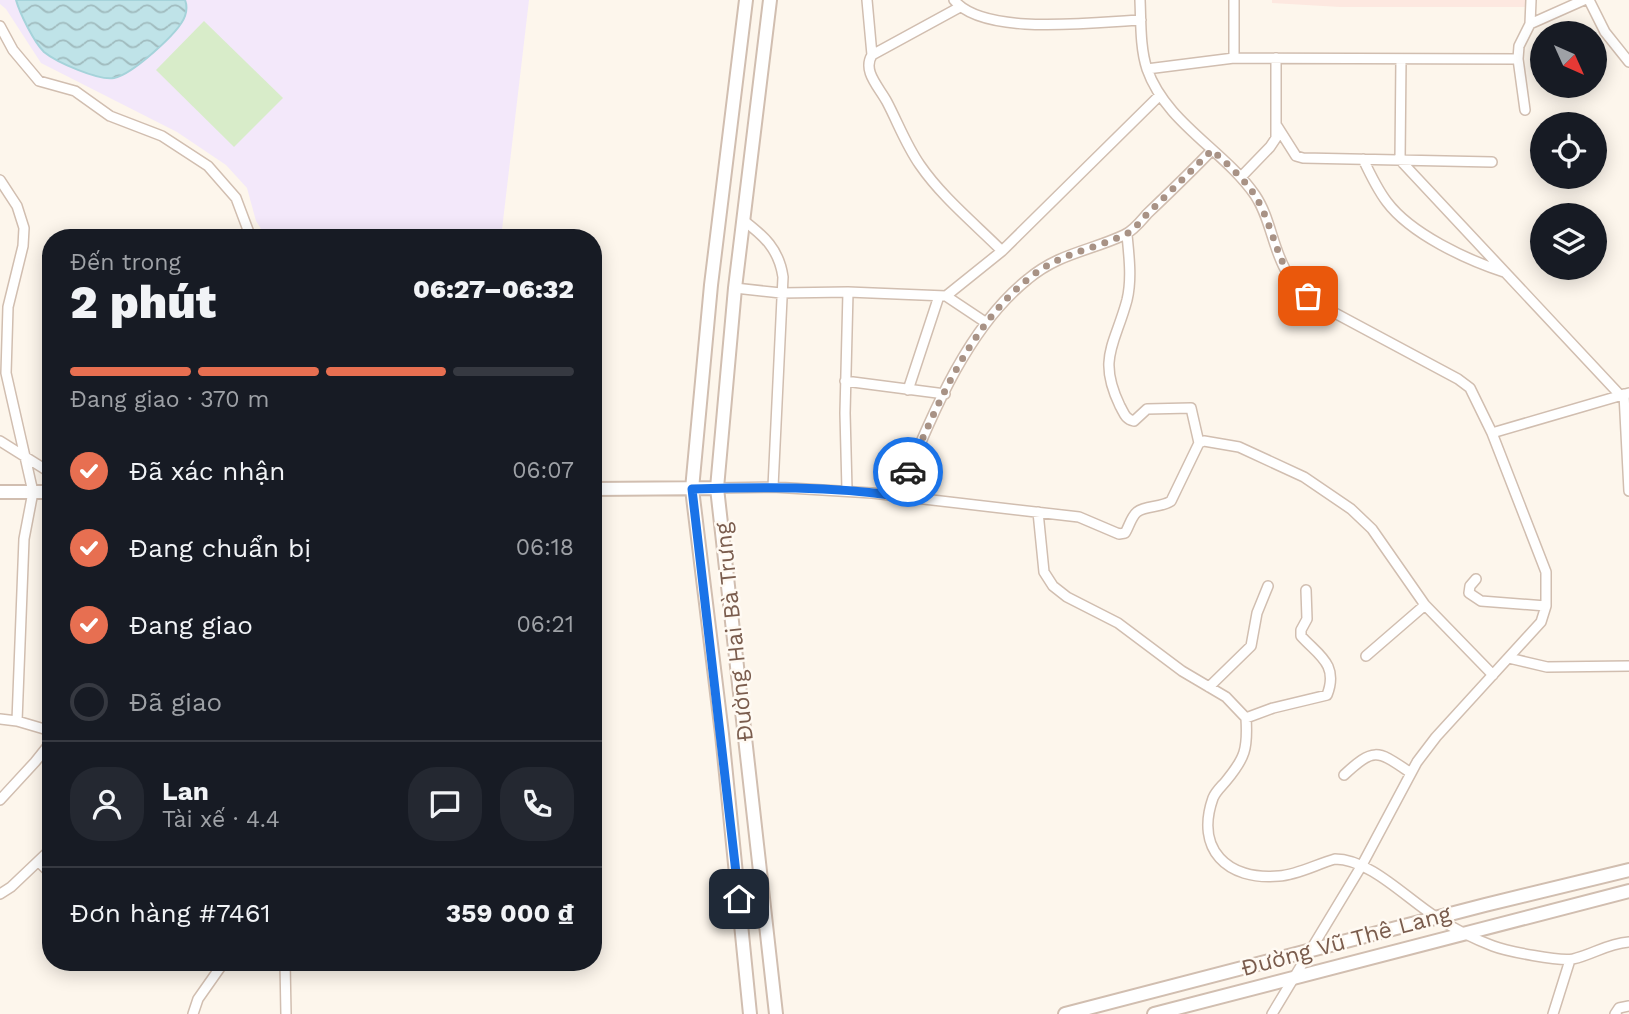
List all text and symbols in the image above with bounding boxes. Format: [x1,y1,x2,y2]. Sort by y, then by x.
north arrow [1530,21,1606,98]
map controls [1530,21,1607,280]
button: locate [1530,112,1607,189]
button: layers [1530,203,1607,280]
text: Đến trong [70,249,181,276]
pin [1278,266,1338,326]
text: 06:27–06:32 [413,274,574,304]
text: 2 phút [70,275,216,329]
icon: bag [1289,277,1327,315]
text: Đang giao · 370 m [70,386,269,413]
courier [873,437,943,507]
icon: check [70,452,108,490]
icon: car [889,453,927,491]
text: Đã xác nhận [129,456,285,486]
text: 06:07 [512,457,574,484]
street label: Đường Hai Bà Trưng [709,520,759,743]
icon: check [70,529,108,567]
text: Đang chuẩn bị [129,533,311,563]
text: 06:18 [516,534,574,561]
icon: check [70,606,108,644]
text: Đang giao [129,610,253,640]
text: 06:21 [517,611,574,638]
text: Đã giao [129,687,222,717]
button: person [70,767,144,841]
button: chat [408,767,482,841]
button: phone [500,767,574,841]
text: Lan [162,776,209,806]
text: Tài xế · 4.4 [162,806,280,833]
pin [709,869,769,929]
icon: home [720,880,758,918]
text: Đơn hàng #7461 [70,898,271,928]
text: 359 000 ₫ [446,898,574,928]
street label: Đường Vũ Thê Lang [1238,900,1455,982]

